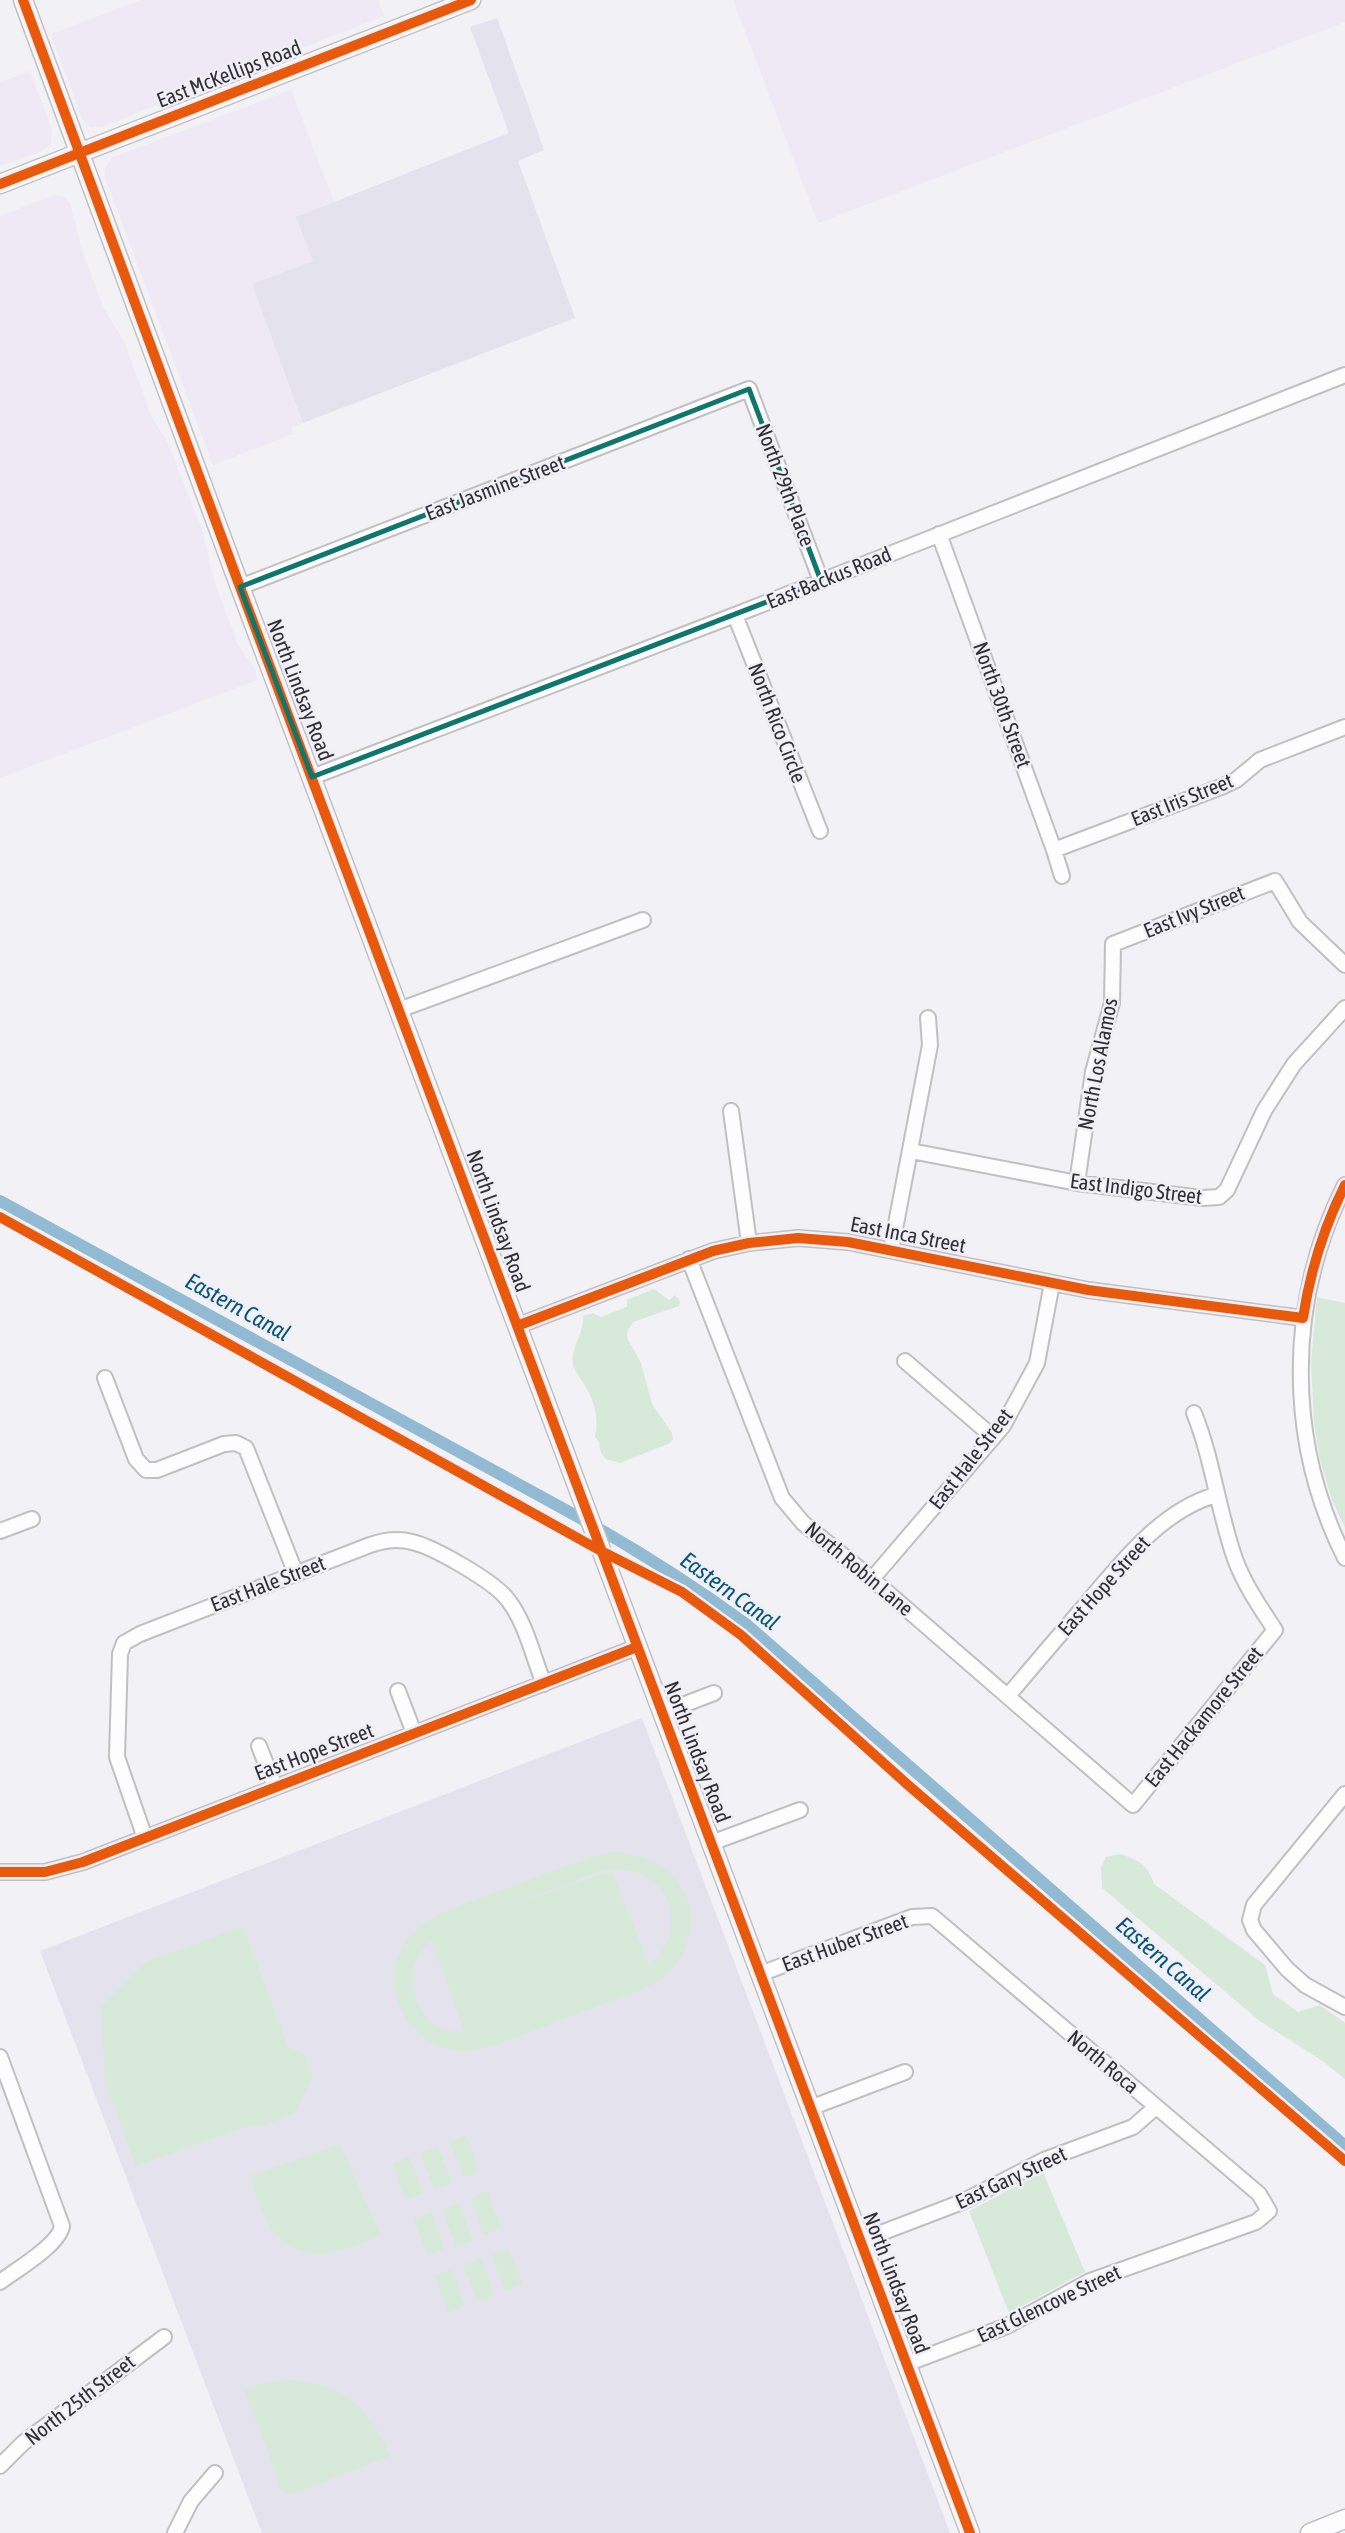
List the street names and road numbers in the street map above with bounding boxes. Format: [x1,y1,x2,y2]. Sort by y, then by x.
street label: East McKellips Road [153,35,304,112]
street label: North 29th Place [752,420,820,549]
street label: East Jasmine Street [421,449,568,525]
street label: East Backus Road [763,541,894,613]
street label: North Lindsay Road [263,616,339,764]
street label: North 30th Street [969,638,1037,771]
street label: North Rico Circle [744,659,812,786]
street label: East Iris Street [1127,768,1236,830]
street label: East Ivy Street [1140,880,1248,942]
street label: North Los Alamos [1072,996,1122,1132]
street label: North Lindsay Road [462,1146,536,1295]
street label: East Indigo Street [1069,1168,1203,1208]
street label: East Inca Street [848,1211,968,1257]
street label: East Hale Street [924,1403,1017,1513]
street label: North Robin Lane [801,1516,918,1620]
street label: East Hope Street [1052,1531,1154,1640]
street label: East Hale Street [207,1550,328,1616]
street label: East Hackamore Street [1139,1641,1267,1791]
street label: North Lindsay Road [660,1678,736,1826]
street label: East Hope Street [251,1717,377,1785]
street label: East Huber Street [779,1908,911,1976]
street label: North Roca [1063,2025,1144,2098]
street label: East Gary Street [951,2141,1070,2213]
street label: North Lindsay Road [859,2209,935,2357]
street label: East Glencove Street [973,2259,1124,2347]
street label: North 25th Street [20,2349,139,2449]

